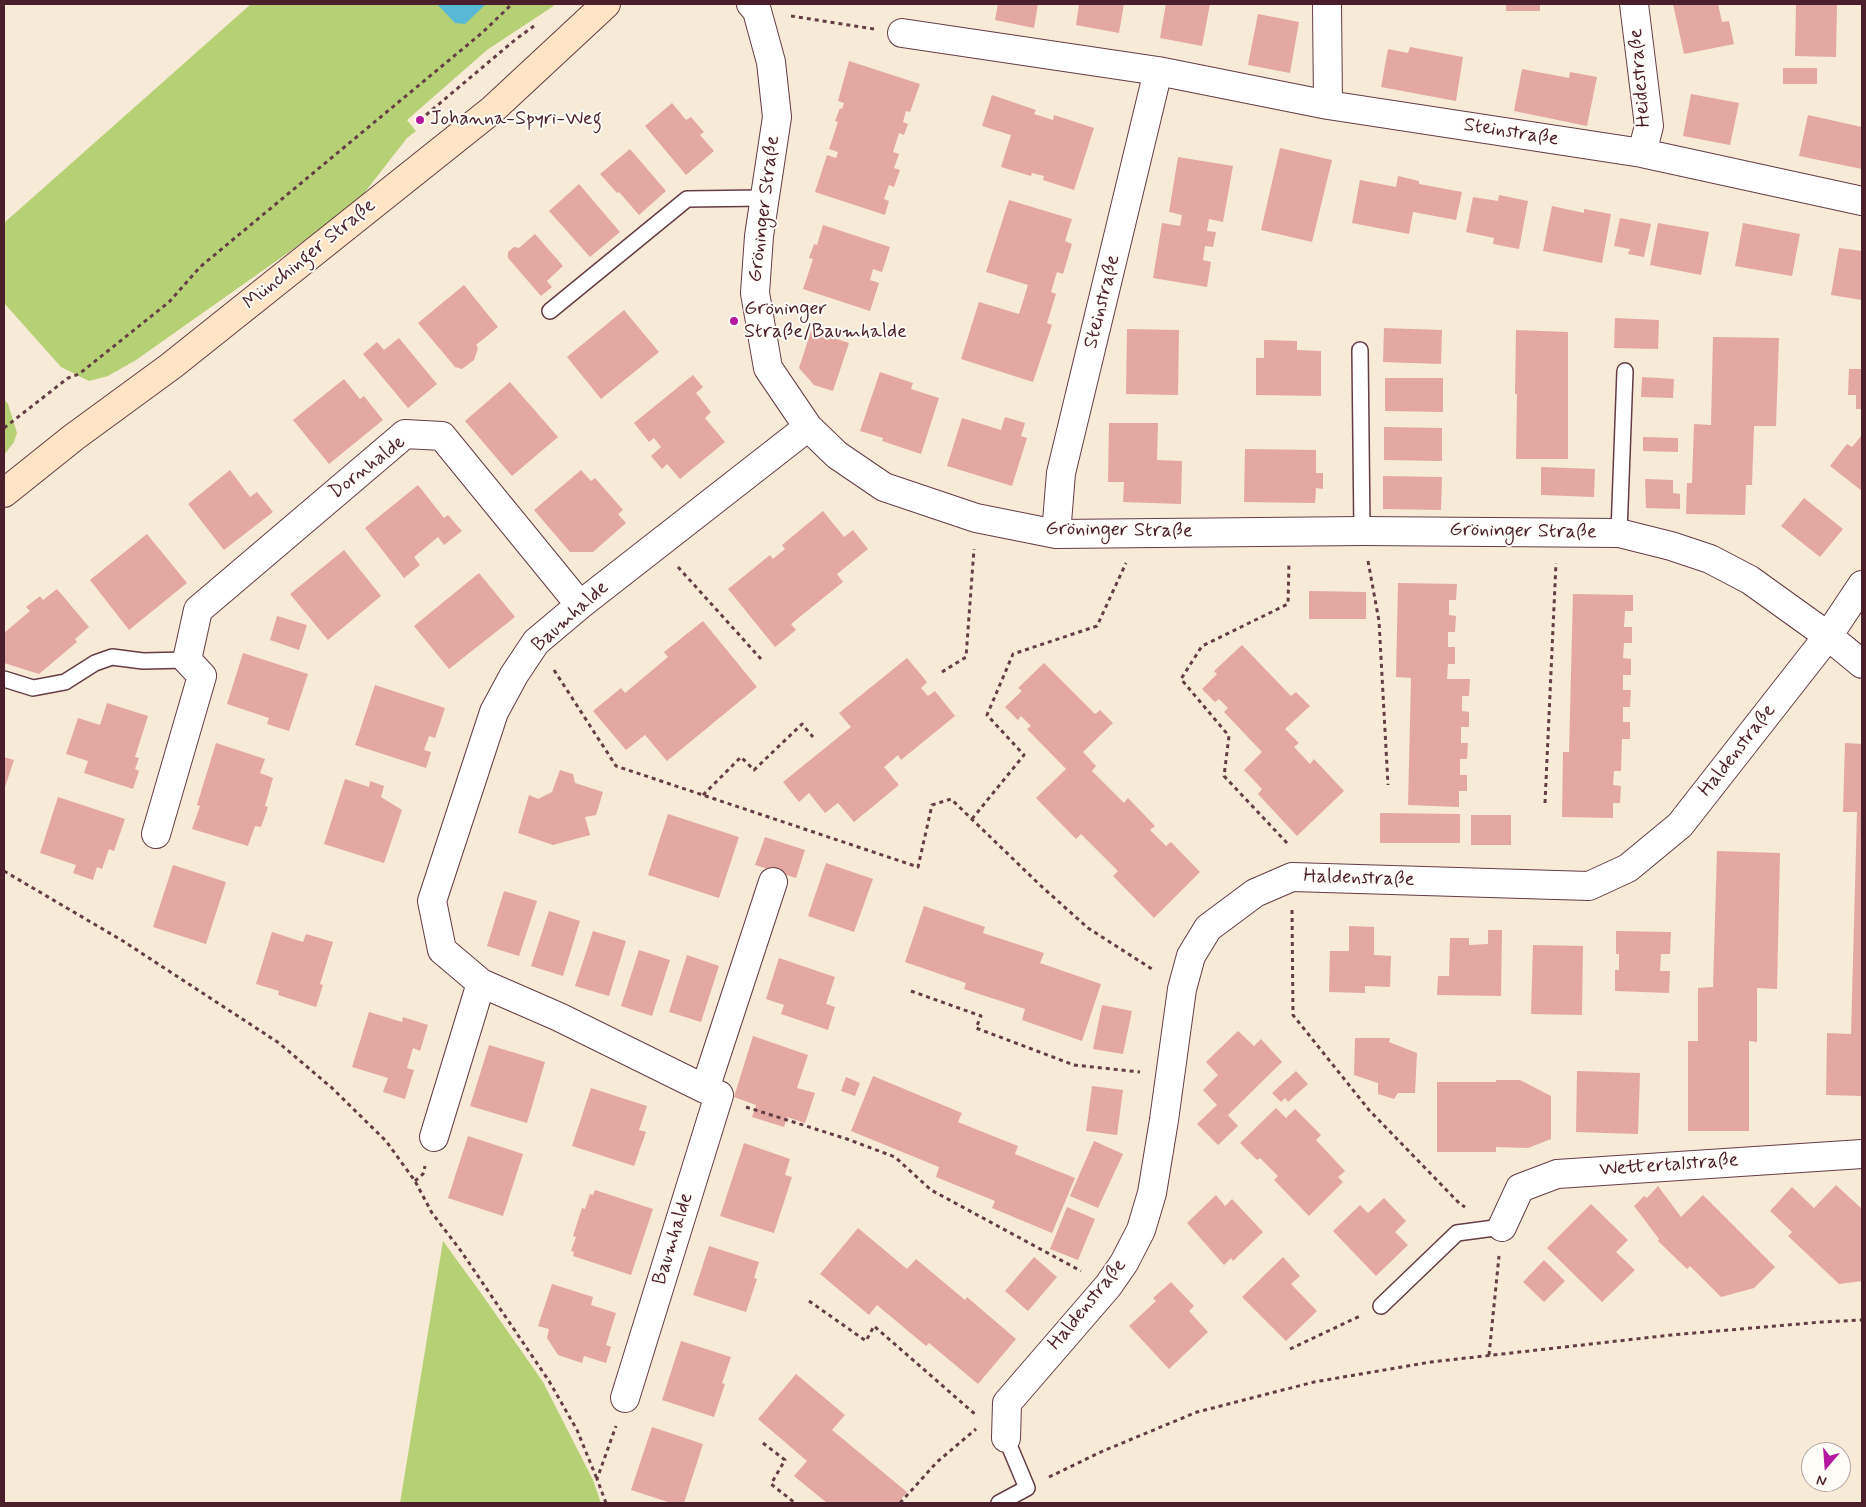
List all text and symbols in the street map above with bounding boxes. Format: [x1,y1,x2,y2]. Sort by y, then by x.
street label: Heidestraße [1625,28,1657,128]
place label: Johanna-Spyri-Weg [430,108,602,132]
marker: Johanna-Spyri-Weg [414,114,426,126]
street label: Steinstraße [1462,114,1560,152]
street label: Gröninger Straße [744,134,786,284]
street label: Münchinger Straße [239,194,381,316]
street label: Steinstraße [1080,253,1126,351]
place label: Gröninger Straße/Baumhalde [744,298,907,345]
marker: Gröninger Straße/Baumhalde [728,315,740,327]
street label: Dornhalde [325,431,411,505]
street label: Gröninger Straße [1045,518,1193,544]
street label: Gröninger Straße [1449,519,1597,545]
street label: Baumhalde [528,576,614,658]
street label: Haldenstraße [1694,700,1782,802]
street label: Haldenstraße [1303,865,1415,893]
street label: Wettertalstraße [1599,1149,1739,1183]
street label: Baumhalde [649,1190,699,1288]
street label: Haldenstraße [1044,1254,1132,1356]
north arrow [1801,1442,1851,1492]
text: N [1814,1470,1829,1490]

